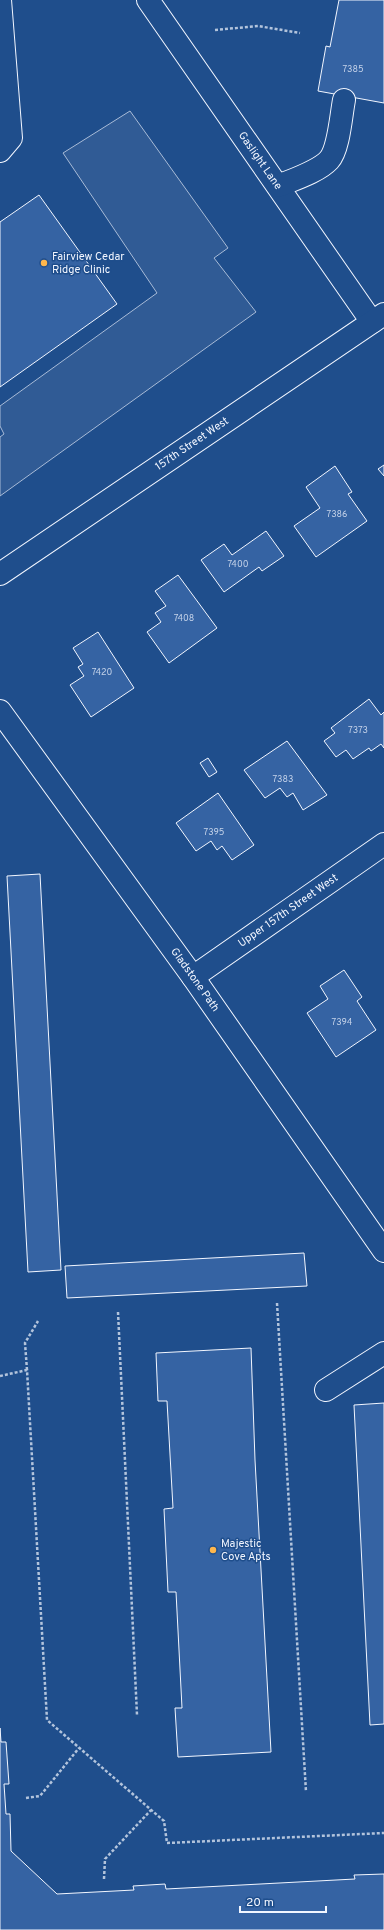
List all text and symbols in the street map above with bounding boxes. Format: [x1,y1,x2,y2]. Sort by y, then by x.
house number: 7385 [342,64,364,75]
street label: Gaslight Lane [235,129,285,193]
place label: Fairview Cedar Ridge Clinic [52,250,125,277]
marker: Fairview Cedar Ridge Clinic [39,258,49,268]
street label: 157th Street West [153,414,232,474]
house number: 7386 [327,509,347,520]
house number: 7400 [228,559,249,570]
house number: 7408 [174,613,194,624]
house number: 7420 [92,667,113,678]
house number: 7373 [348,725,368,736]
house number: 7383 [273,774,293,785]
house number: 7395 [204,827,224,838]
street label: Upper 157th Street West [235,871,341,950]
street label: Gladstone Path [167,945,222,1015]
house number: 7394 [332,1017,353,1028]
place label: Majestic Cove Apts [221,1537,271,1564]
marker: Majestic Cove Apts [208,1545,218,1555]
scale bar [240,1888,326,1914]
text: 20 m [246,1895,274,1911]

